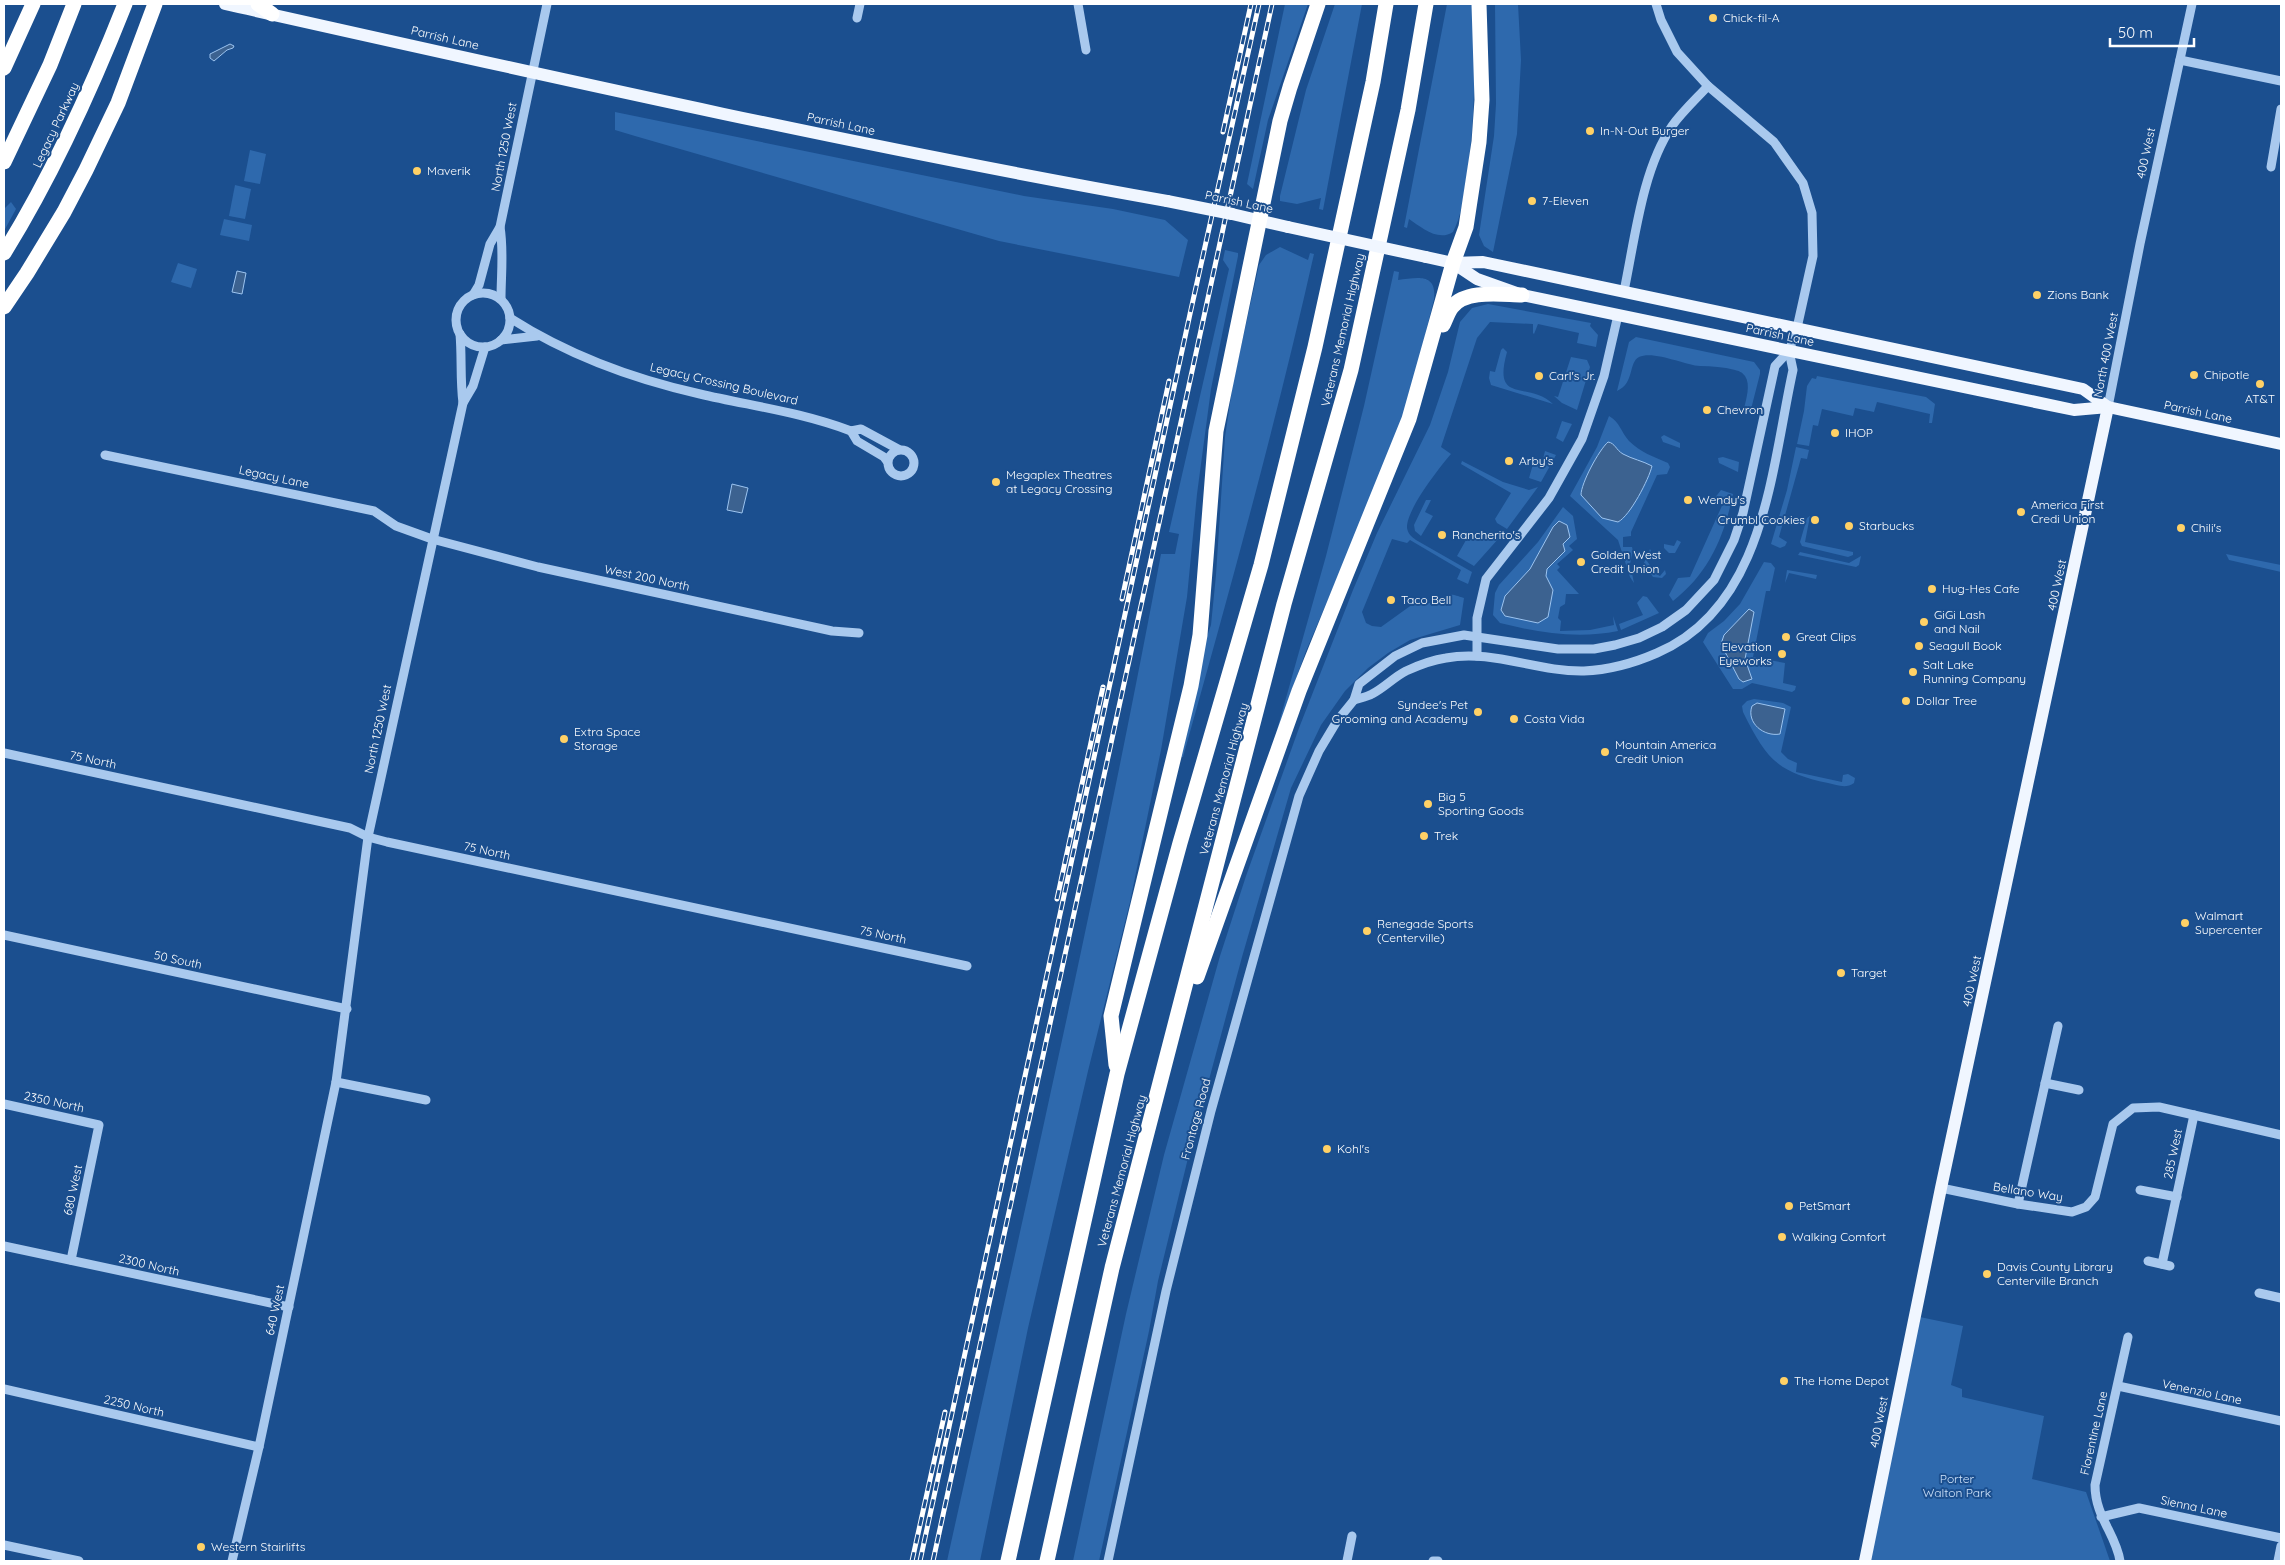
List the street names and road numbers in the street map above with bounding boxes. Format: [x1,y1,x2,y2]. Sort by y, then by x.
street label: Parrish Lane [410,22,481,53]
street label: Legacy Parkway [29,80,82,170]
street label: North 1250 West [487,101,520,193]
street label: Parrish Lane [806,109,877,138]
street label: 400 West [2133,126,2158,180]
street label: Parrish Lane [1204,187,1275,216]
street label: Veterans Memorial Highway [1318,252,1367,408]
street label: North 400 West [2090,311,2121,399]
street label: Parrish Lane [1745,320,1816,349]
street label: Legacy Crossing Boulevard [649,359,800,408]
street label: Parrish Lane [2163,397,2234,426]
street label: Legacy Lane [238,462,311,491]
street label: 400 West [2044,558,2069,612]
street label: West 200 North [603,561,691,594]
street label: North 1250 West [361,683,394,775]
street label: Veterans Memorial Highway [1196,701,1251,857]
street label: 75 North [68,747,118,772]
street label: 75 North [462,838,512,863]
street label: 75 North [858,922,908,947]
street label: 50 South [153,947,203,972]
street label: 400 West [1959,954,1984,1008]
street label: Frontage Road [1177,1077,1214,1161]
street label: 2350 North [23,1088,86,1115]
street label: Veterans Memorial Highway [1094,1093,1149,1249]
street label: 285 West [2160,1127,2185,1180]
street label: 680 West [60,1163,85,1217]
street label: Bellano Way [1992,1179,2064,1204]
street label: 2300 North [117,1250,181,1279]
street label: 640 West [262,1283,287,1337]
street label: Venenzio Lane [2161,1376,2244,1407]
street label: Florentine Lane [2077,1389,2111,1476]
street label: 2250 North [102,1391,166,1420]
street label: 400 West [1866,1395,1891,1449]
street label: Sienna Lane [2159,1492,2229,1521]

